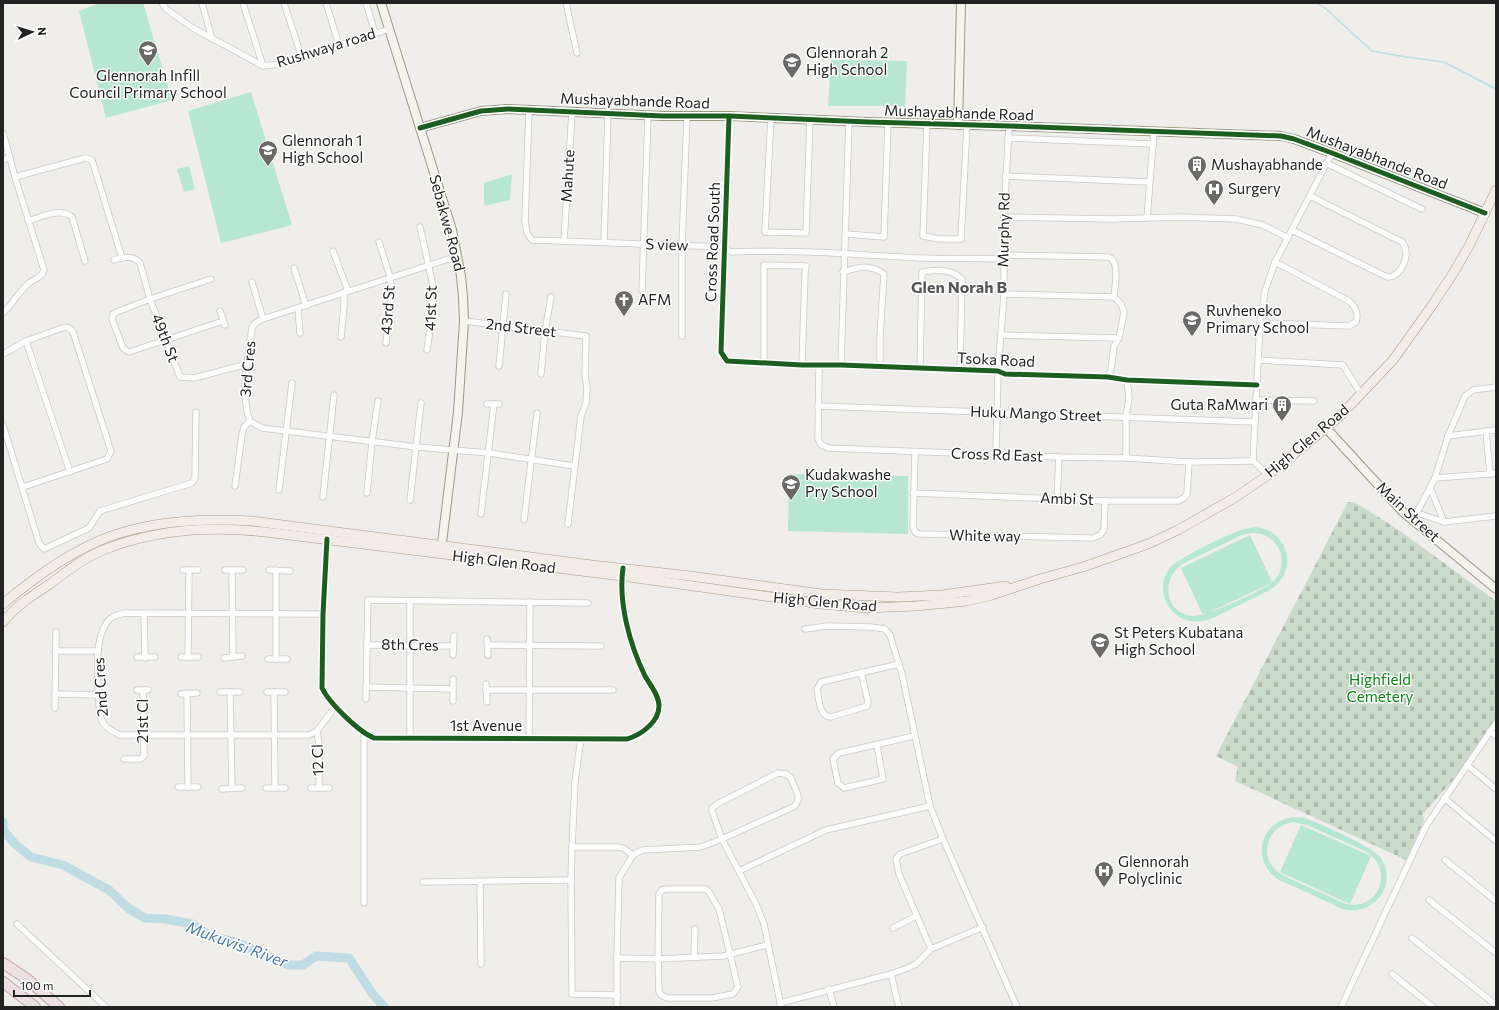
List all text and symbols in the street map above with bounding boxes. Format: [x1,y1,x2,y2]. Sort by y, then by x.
north arrow [12,12,52,52]
street label: Rushwaya road [274,23,377,71]
text: N [36,27,49,36]
school or university icon: Glennorah Infill Council Primary School [137,39,159,67]
place label: Glennorah 2 High School [806,43,888,78]
school or university icon: Glennorah 2 High School [781,51,803,79]
place label: Glennorah Infill Council Primary School [69,66,227,101]
street label: Mushayabhande Road [560,88,710,112]
street label: Mushayabhande Road [884,100,1034,124]
street label: Mushayabhande Road [1304,122,1450,192]
place label: Glennorah 1 High School [282,131,363,166]
school or university icon: Glennorah 1 High School [257,139,279,167]
street label: Mahute [557,149,577,203]
building icon: Mushayabhande [1186,154,1208,182]
place label: Mushayabhande [1211,155,1323,173]
street label: Sebakwe Road [426,173,469,273]
hospital icon: Surgery [1203,178,1225,206]
place label: Surgery [1228,179,1281,197]
street label: Cross Road South [701,182,723,302]
street label: Murphy Rd [993,192,1013,268]
street label: S view [645,234,689,254]
district label: Glen Norah B [911,277,1007,296]
street label: 43rd St [376,285,398,335]
street label: 41st St [420,285,440,331]
church icon: AFM [613,289,635,317]
place label: AFM [638,290,671,308]
place label: Ruvheneko Primary School [1206,301,1309,336]
school or university icon: Ruvheneko Primary School [1181,309,1203,337]
street label: 49th St [148,311,183,364]
street label: 2nd Street [485,314,557,340]
street label: 3rd Cres [236,340,258,398]
street label: Tsoka Road [957,348,1036,370]
building icon: Guta RaMwari [1271,394,1293,422]
place label: Guta RaMwari [1170,395,1268,413]
street label: High Glen Road [1261,400,1352,481]
street label: Huku Mango Street [970,402,1102,424]
street label: Cross Rd East [951,443,1043,465]
place label: Kudakwashe Pry School [805,465,891,500]
school or university icon: Kudakwashe Pry School [780,473,802,501]
street label: Main Street [1373,477,1444,545]
street label: Ambi St [1040,488,1094,508]
street label: White way [949,525,1021,545]
street label: High Glen Road [451,546,557,576]
street label: High Glen Road [773,588,878,614]
place label: St Peters Kubatana High School [1114,623,1243,658]
school or university icon: St Peters Kubatana High School [1089,631,1111,659]
street label: 8th Cres [381,635,439,654]
street label: 2nd Cres [89,657,111,717]
park label: Highfield Cemetery [1347,670,1414,705]
street label: 21st Cl [133,699,151,743]
street label: 1st Avenue [450,716,522,734]
street label: 12 Cl [307,744,327,776]
place label: Glennorah Polyclinic [1118,852,1189,887]
hospital icon: Glennorah Polyclinic [1093,860,1115,888]
water label: Mukuvisi River [184,916,291,971]
scale bar [14,972,90,998]
text: 100 m [20,978,54,992]

